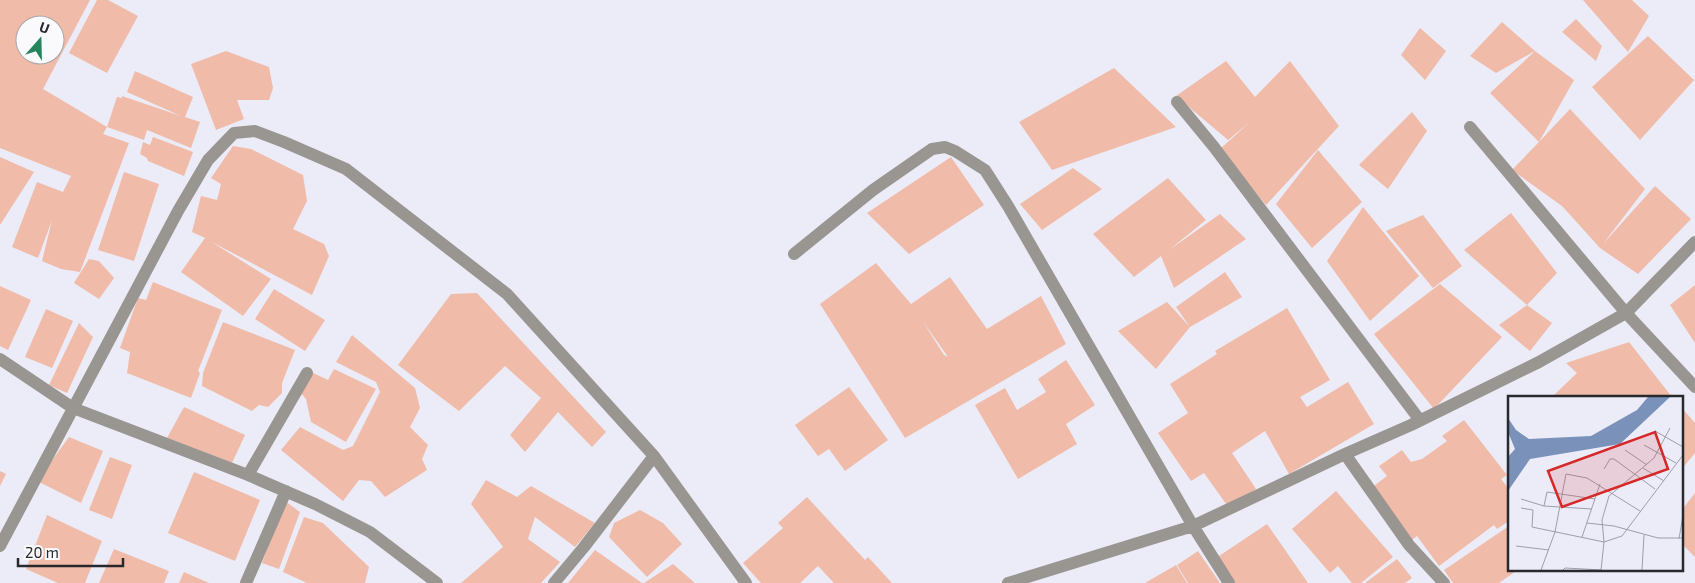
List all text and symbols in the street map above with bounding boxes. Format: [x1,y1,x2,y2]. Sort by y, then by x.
north arrow [15,15,65,65]
text: U [37,18,52,37]
inset map [1508,396,1682,570]
scale bar [18,536,122,568]
text: 20 m [25,543,59,561]

